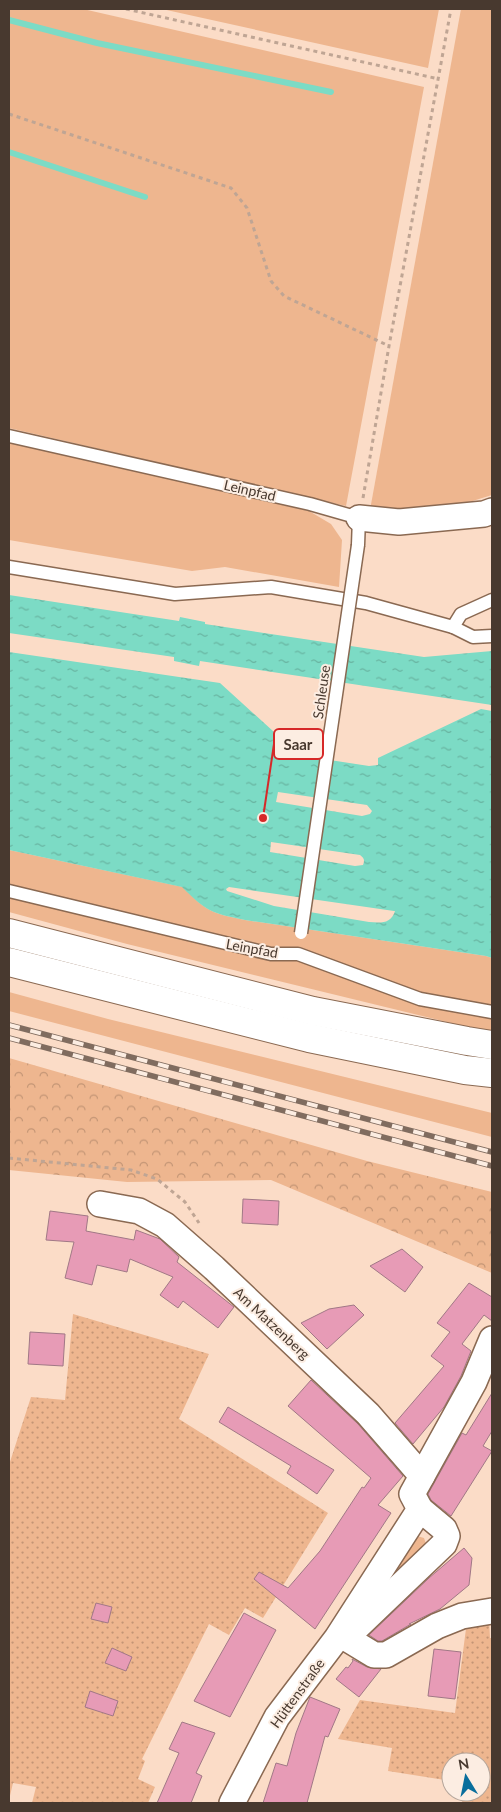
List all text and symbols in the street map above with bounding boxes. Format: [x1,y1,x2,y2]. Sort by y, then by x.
street label: Leinpfad [222,476,278,504]
street label: Schleuse [309,664,333,720]
callout: Saar [274,729,323,759]
text: Saar [284,735,313,753]
street label: Leinpfad [225,935,279,961]
street label: Am Matzenberg [230,1283,314,1363]
street label: Hüttenstraße [266,1655,328,1731]
north arrow [441,1752,491,1802]
text: N [457,1754,470,1773]

